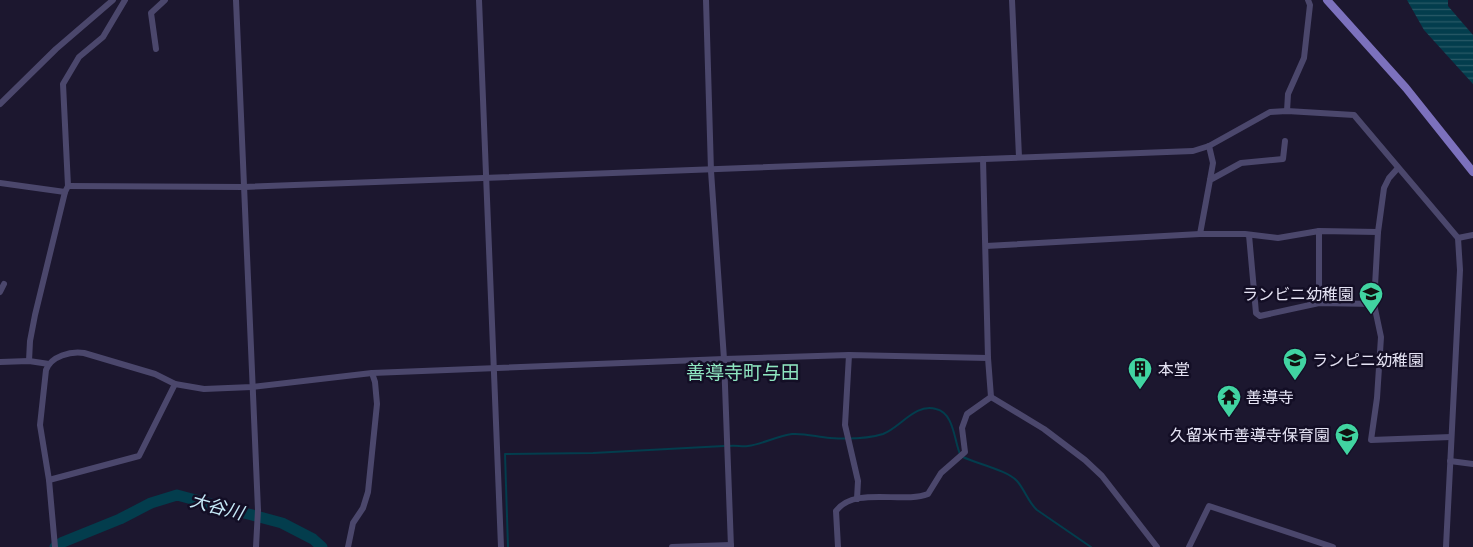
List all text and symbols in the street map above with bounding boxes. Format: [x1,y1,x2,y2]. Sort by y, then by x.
school or university icon: ランビニ幼稚園 [1358,281,1384,315]
place label: ランビニ幼稚園 [1242,283,1354,305]
school or university icon: ランピニ幼稚園 [1282,347,1308,381]
place label: ランピニ幼稚園 [1312,349,1424,371]
building icon: 本堂 [1127,356,1153,390]
place label: 本堂 [1158,358,1190,380]
district label: 善導寺町与田 [686,359,800,385]
temple icon: 善導寺 [1216,384,1242,418]
place label: 善導寺 [1246,386,1294,408]
school or university icon: 久留米市善導寺保育園 [1334,422,1360,456]
place label: 久留米市善導寺保育園 [1170,424,1330,446]
water label: 大谷川 [188,487,248,525]

